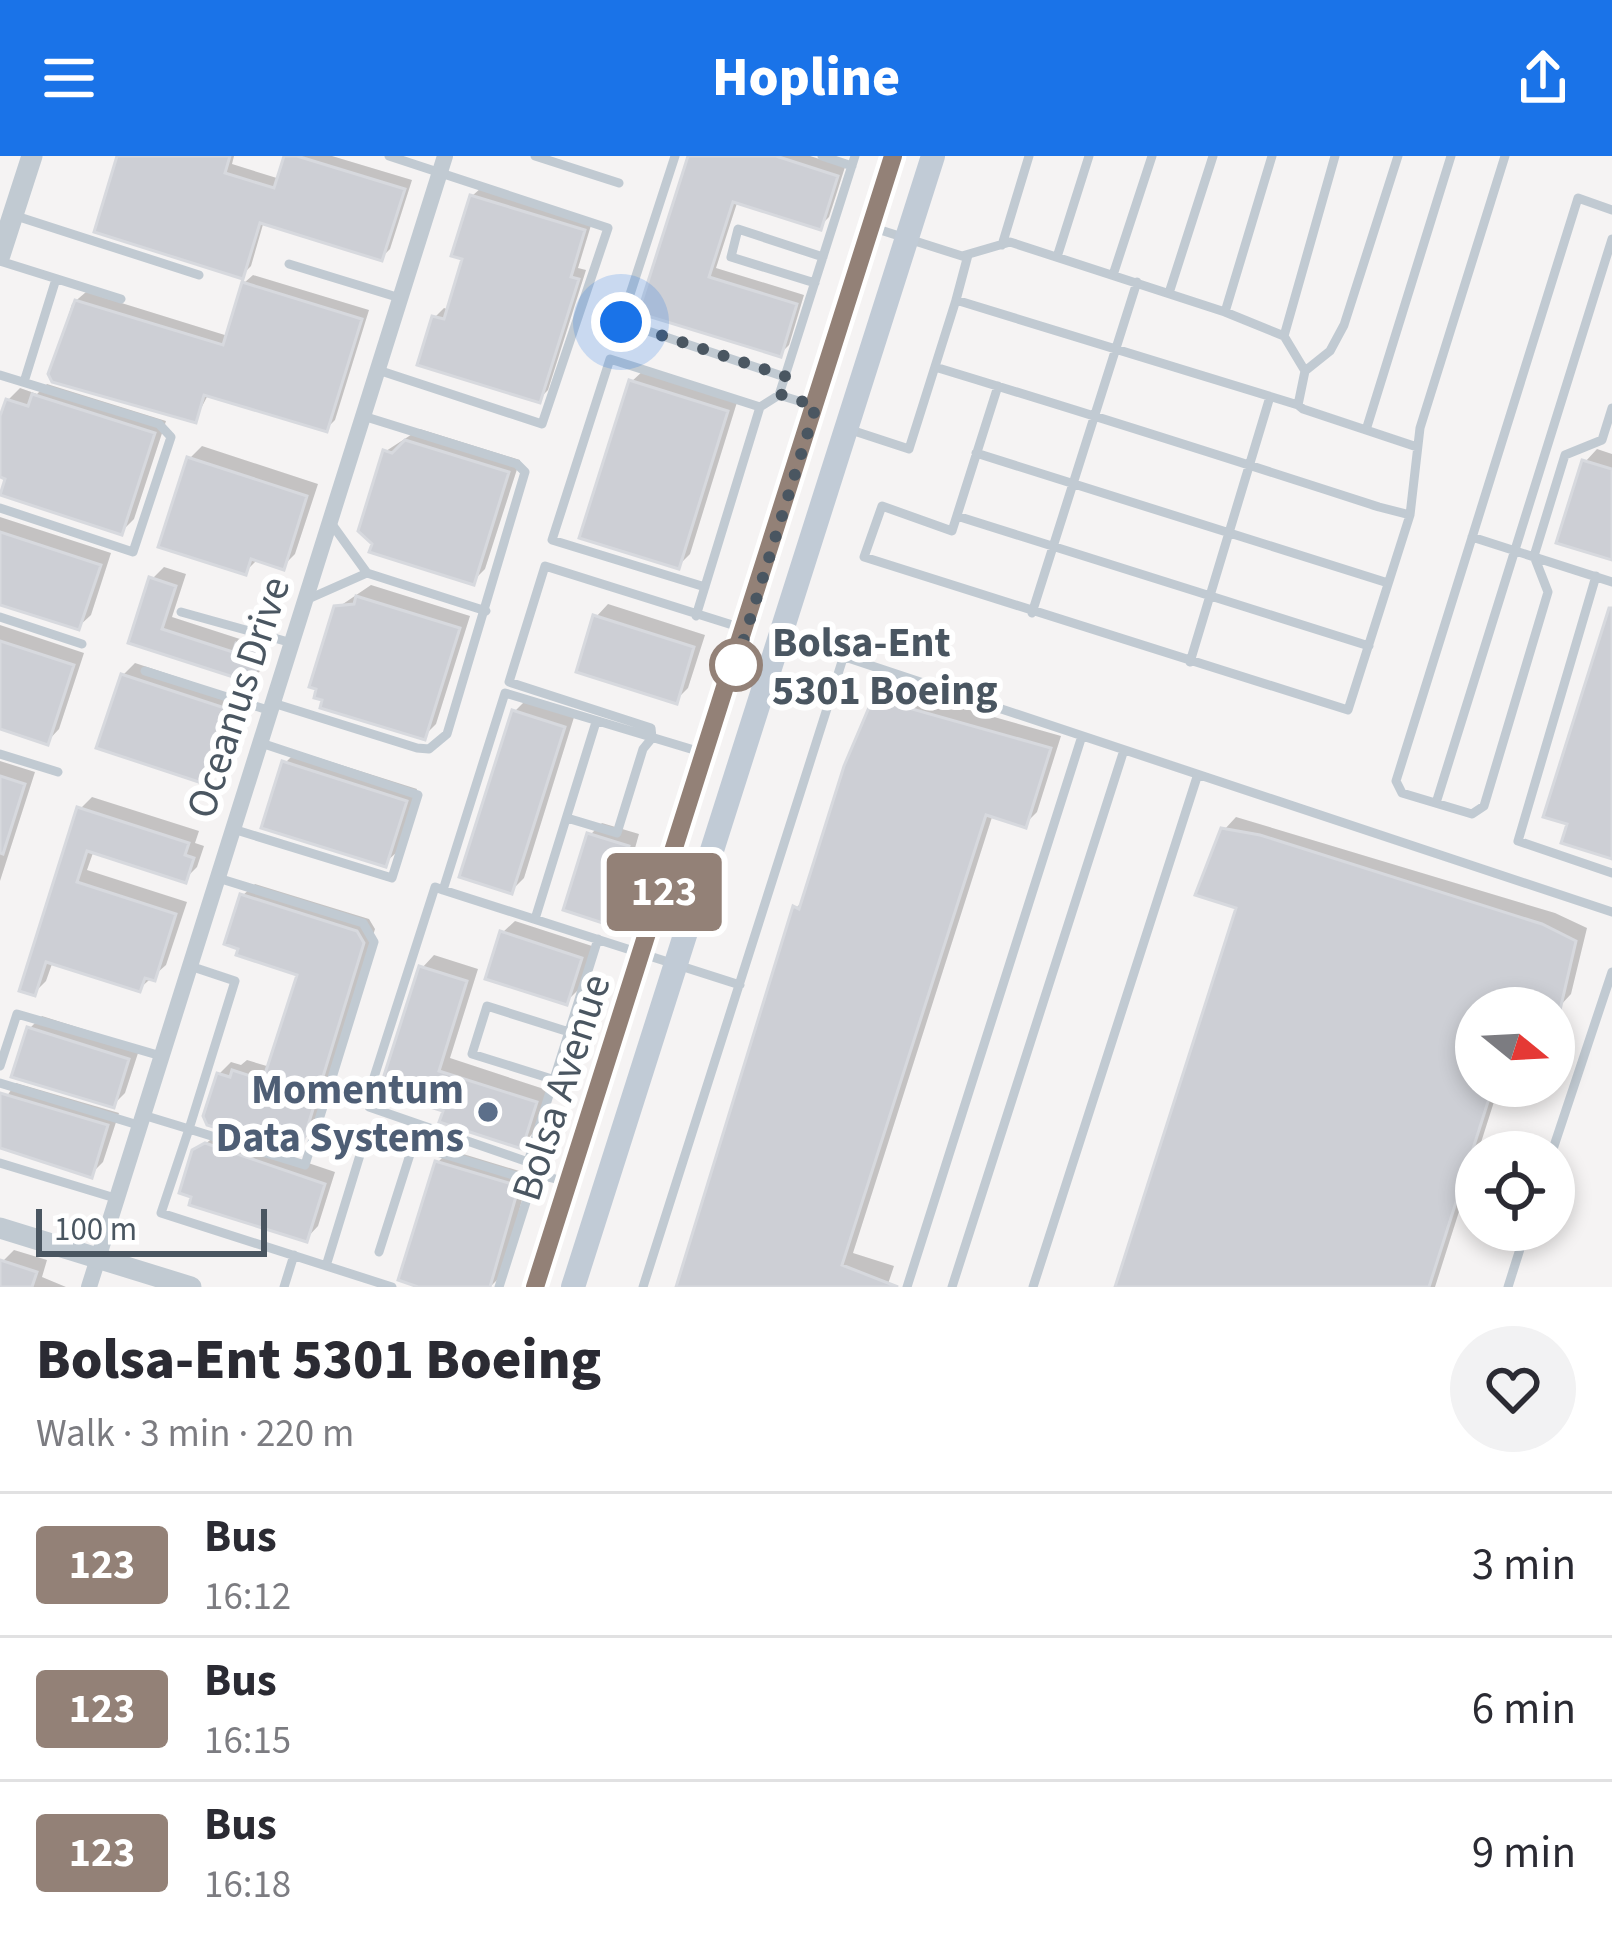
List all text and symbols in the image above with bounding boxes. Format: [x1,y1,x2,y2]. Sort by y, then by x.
text: Hopline [712,40,900,117]
icon: menu [36,45,102,111]
icon: share [1510,45,1576,111]
your location [591,292,651,352]
street label: Oceanus Drive [172,569,306,826]
place label: Bolsa-Ent 5301 Boeing [772,613,998,721]
marker: Bolsa-Ent 5301 Boeing [711,640,761,690]
line badge: 123 [595,853,733,931]
text: 123 [631,862,697,922]
street label: Bolsa Avenue [497,967,627,1209]
north arrow [1455,987,1575,1107]
map controls [1455,987,1575,1251]
place label: Momentum Data Systems [216,1060,464,1168]
marker: Momentum Data Systems [475,1099,501,1125]
button: locate [1455,1131,1575,1251]
scale bar [36,1203,267,1256]
text: 100 m [54,1206,137,1253]
text: Bolsa-Ent 5301 Boeing [36,1320,601,1401]
button: heart [1450,1326,1576,1452]
text: Walk · 3 min · 220 m [36,1406,354,1462]
text: Bus [204,1505,277,1569]
text: 3 min [1472,1533,1576,1597]
text: 123 [69,1535,135,1595]
text: 16:12 [204,1569,291,1625]
text: Bus [204,1649,277,1713]
text: 6 min [1472,1677,1576,1741]
text: 123 [69,1679,135,1739]
text: 16:15 [204,1713,291,1769]
text: Bus [204,1793,277,1857]
text: 9 min [1472,1821,1576,1885]
text: 123 [69,1823,135,1883]
text: 16:18 [204,1857,291,1913]

